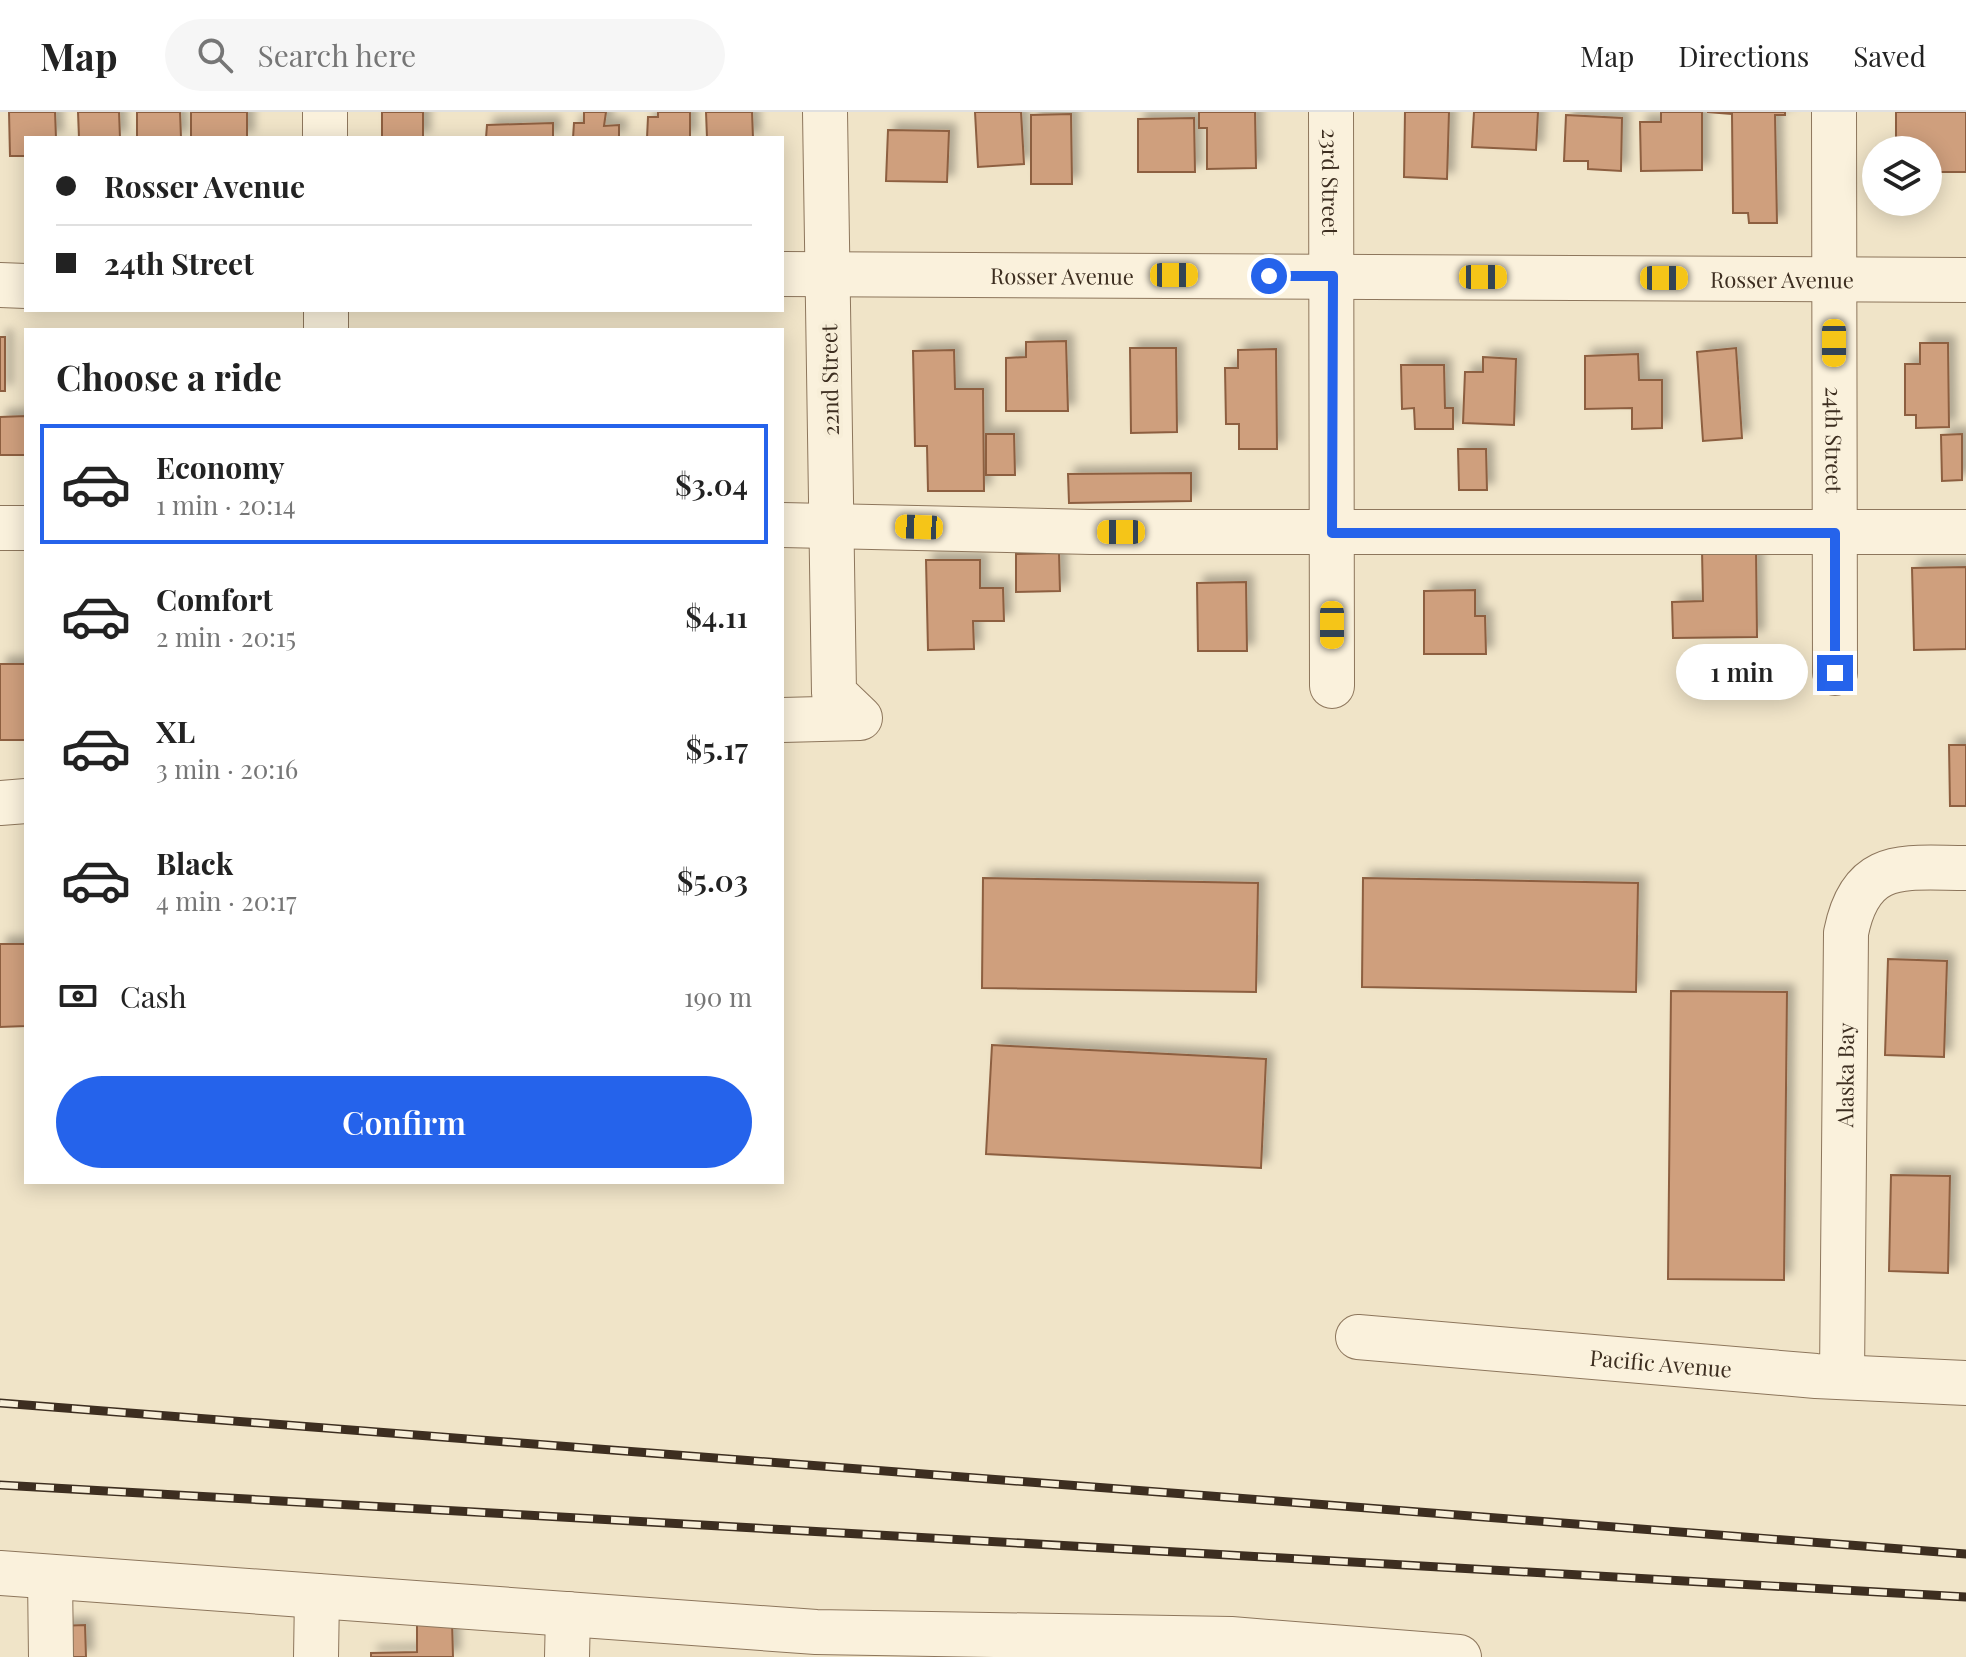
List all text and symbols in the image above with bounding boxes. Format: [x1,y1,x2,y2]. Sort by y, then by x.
search box [165,19,725,91]
text: Map [40,30,117,81]
icon: search [193,33,237,77]
text: Search here [257,35,416,75]
text: Map [1580,37,1634,74]
text: Directions [1678,37,1809,74]
text: Saved [1853,37,1926,74]
street label: 23rd Street [1316,128,1346,237]
map controls [1862,136,1942,216]
button: layers [1862,136,1942,216]
text: Rosser Avenue [104,166,305,206]
text: 24th Street [104,243,254,283]
route start [1251,258,1287,294]
street label: Rosser Avenue [990,260,1134,291]
car [1150,263,1198,287]
street label: Rosser Avenue [1710,264,1854,294]
car [1459,265,1507,289]
car [1640,266,1688,290]
car [1822,319,1846,367]
street label: 22nd Street [813,323,845,436]
text: Choose a ride [56,352,282,400]
street label: 24th Street [1819,387,1850,495]
text: Economy [156,447,285,487]
icon: car [60,448,132,520]
text: $3.04 [675,464,748,504]
text: 1 min · 20:14 [156,487,296,522]
car [895,514,943,540]
car [1097,520,1145,544]
text: Comfort [156,579,273,619]
icon: car [60,580,132,652]
text: $4.11 [685,596,748,636]
car [1320,601,1344,649]
text: 2 min · 20:15 [156,619,296,654]
callout: 1 min [1675,645,1807,701]
text: 1 min [1710,654,1774,689]
route end [1817,655,1853,691]
text: XL [156,711,195,751]
icon: car [60,712,132,784]
text: $5.17 [685,728,748,768]
text: 3 min · 20:16 [156,751,298,786]
text: Black [156,843,233,883]
icon: car [60,844,132,916]
text: $5.03 [677,860,748,900]
text: 4 min · 20:17 [156,883,297,918]
icon: cash [56,974,100,1018]
text: Cash [120,976,187,1016]
text: 190 m [684,979,752,1014]
street label: Alaska Bay [1829,1023,1860,1128]
button: Confirm [56,1076,752,1168]
street label: Pacific Avenue [1589,1342,1733,1384]

